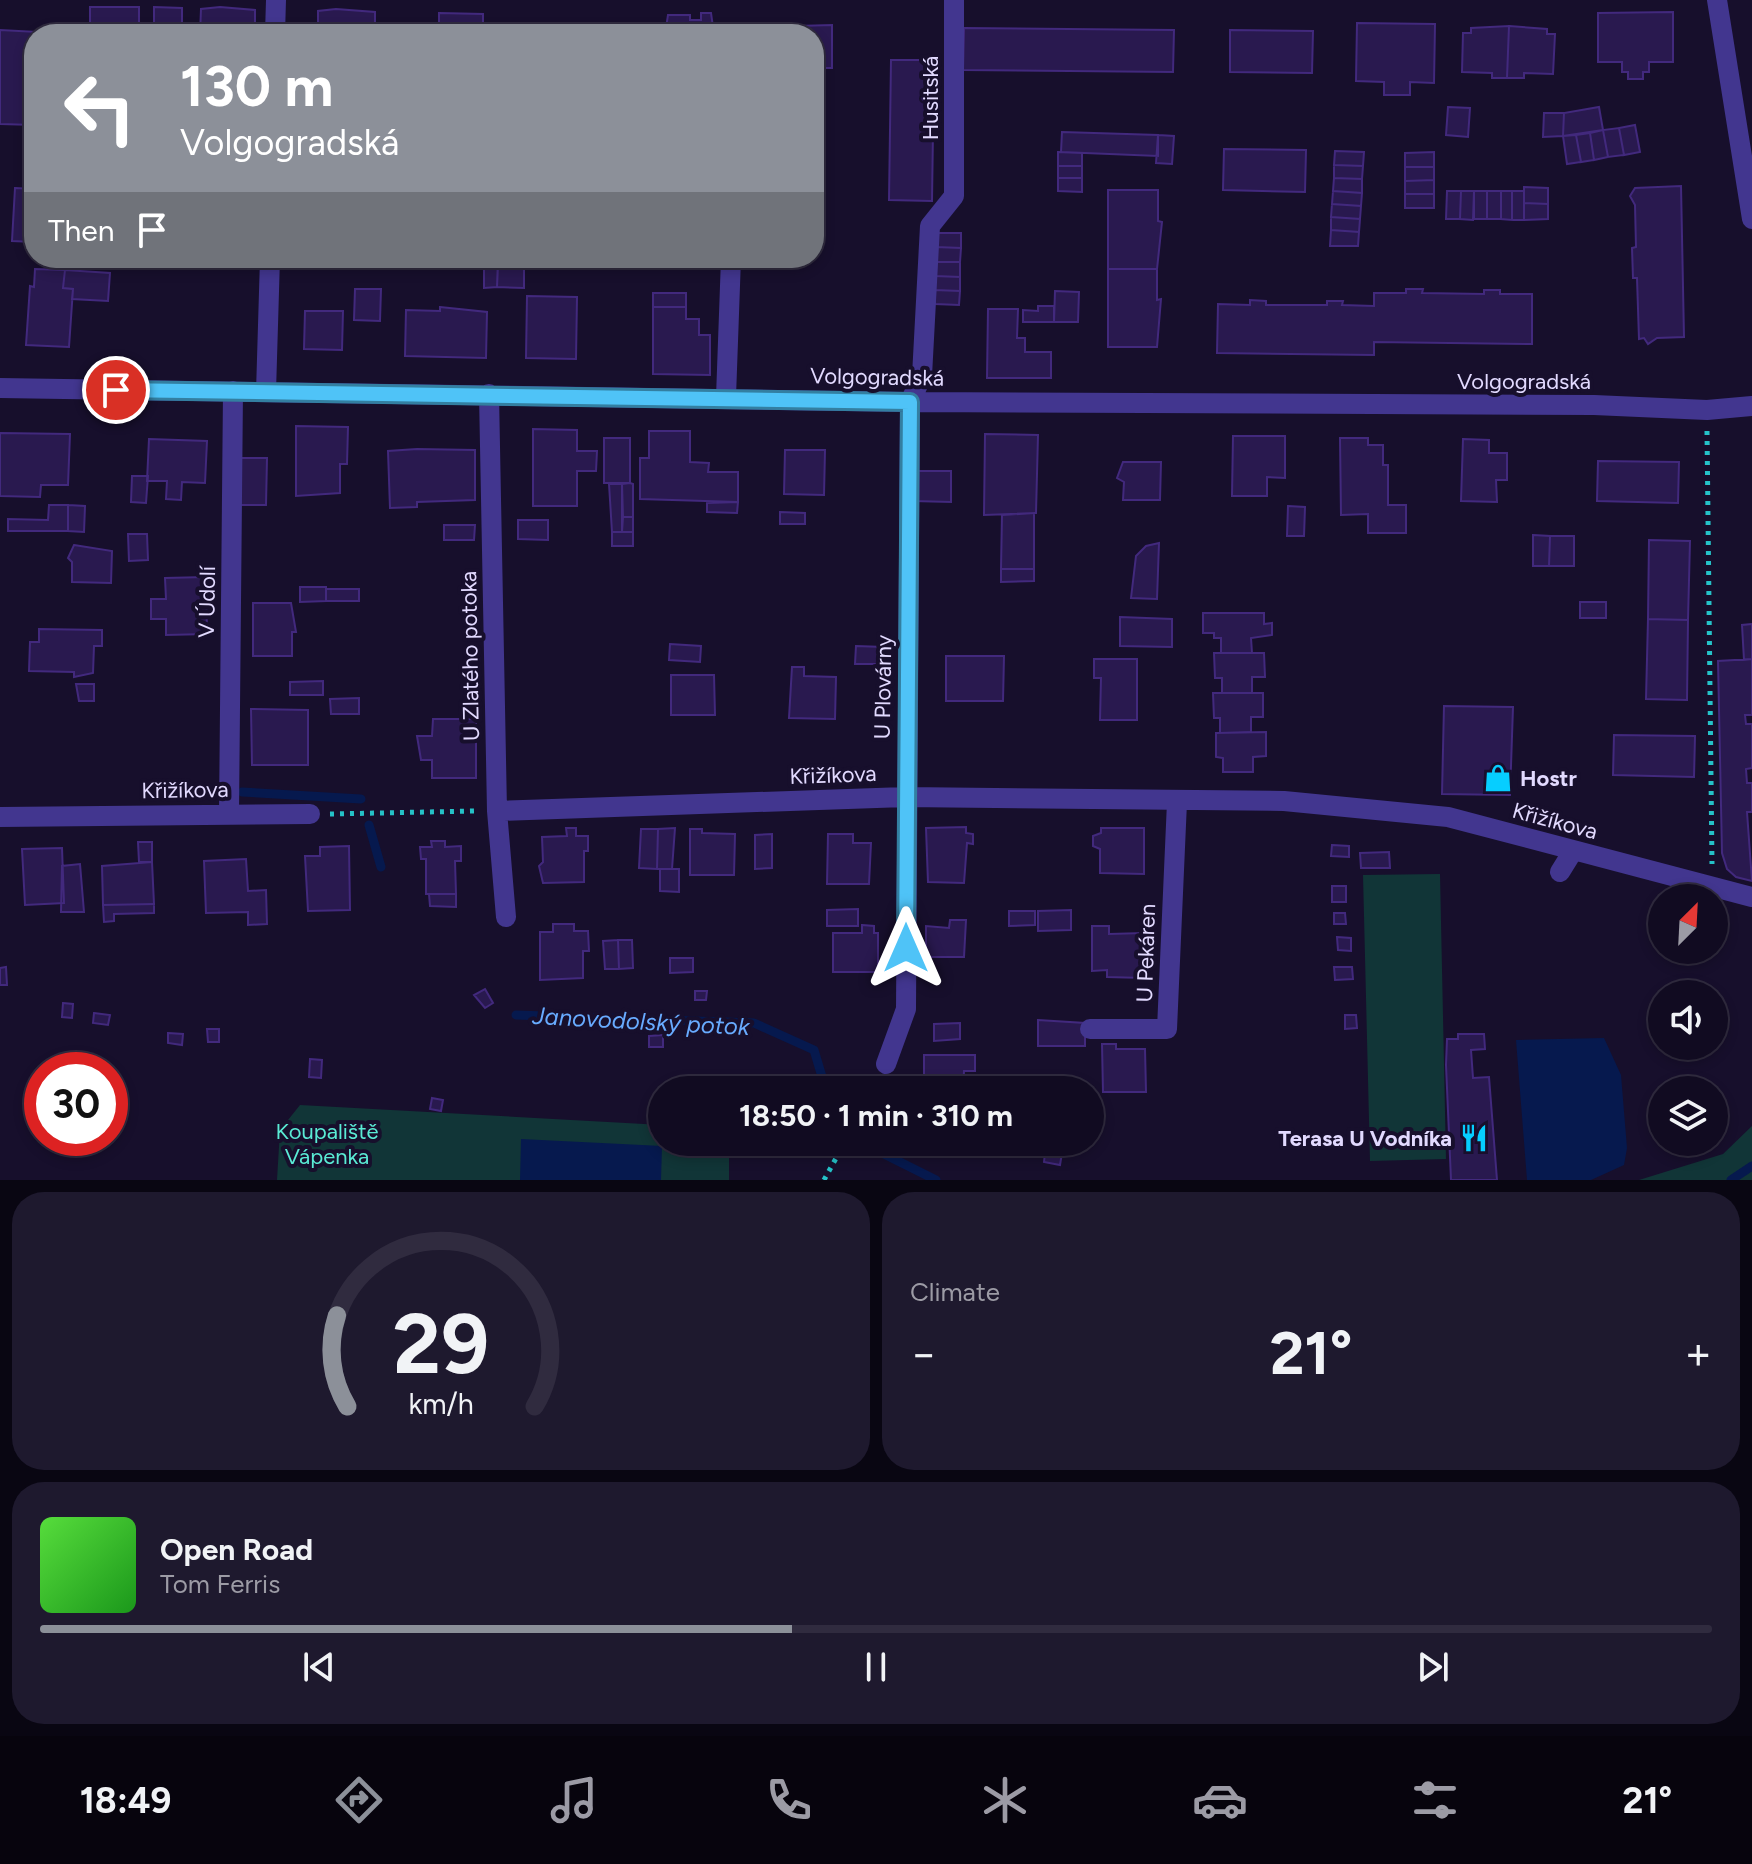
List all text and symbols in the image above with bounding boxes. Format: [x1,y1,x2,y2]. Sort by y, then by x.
text: 130 m [180,53,333,120]
icon: left [48,56,152,160]
street label: Husitská [917,56,944,140]
text: Volgogradská [180,121,399,164]
icon: arrive [130,208,174,252]
text: Then [48,212,114,249]
pin [82,356,150,424]
street label: Volgogradská [810,362,944,392]
icon: arrive [94,368,138,412]
street label: Volgogradská [1457,368,1591,395]
street label: V Údolí [193,565,221,638]
street label: U Zlatého potoka [455,571,485,741]
street label: U Plovárny [869,634,897,740]
street label: Křižíkova [789,760,877,790]
shop icon: Hostr [1483,763,1513,793]
place label: Hostr [1520,765,1577,792]
street label: Křižíkova [141,776,229,804]
street label: Křižíkova [1509,797,1601,845]
north arrow [1648,884,1728,964]
map controls [1648,884,1728,1156]
street label: U Pekáren [1131,903,1161,1003]
position arrow [864,906,948,990]
button: sound [1648,980,1728,1060]
water label: Janovodolský potok [531,1001,752,1041]
speed limit sign: 30 [24,1052,128,1156]
button: layers [1648,1076,1728,1156]
text: 18:50 · 1 min · 310 m [739,1097,1013,1134]
park label: Koupaliště Vápenka [275,1118,379,1170]
restaurant icon: Terasa U Vodníka [1459,1123,1489,1153]
place label: Terasa U Vodníka [1278,1125,1452,1152]
text: Climate [910,1276,1000,1308]
text: 29 [393,1294,489,1394]
text: 21° [1270,1317,1352,1389]
text: − [910,1327,937,1380]
text: + [1685,1327,1712,1380]
text: km/h [408,1387,474,1421]
text: Open Road [160,1531,313,1568]
text: Tom Ferris [160,1568,280,1600]
icon: previous [297,1645,341,1689]
icon: pause [854,1645,898,1689]
icon: next [1411,1645,1455,1689]
icon: directions [331,1772,387,1828]
icon: music [546,1772,602,1828]
icon: phone [761,1772,817,1828]
icon: climate [977,1772,1033,1828]
icon: car [1192,1772,1248,1828]
icon: filters [1407,1772,1463,1828]
text: 18:49 [80,1779,171,1822]
text: 21° [1623,1779,1672,1822]

